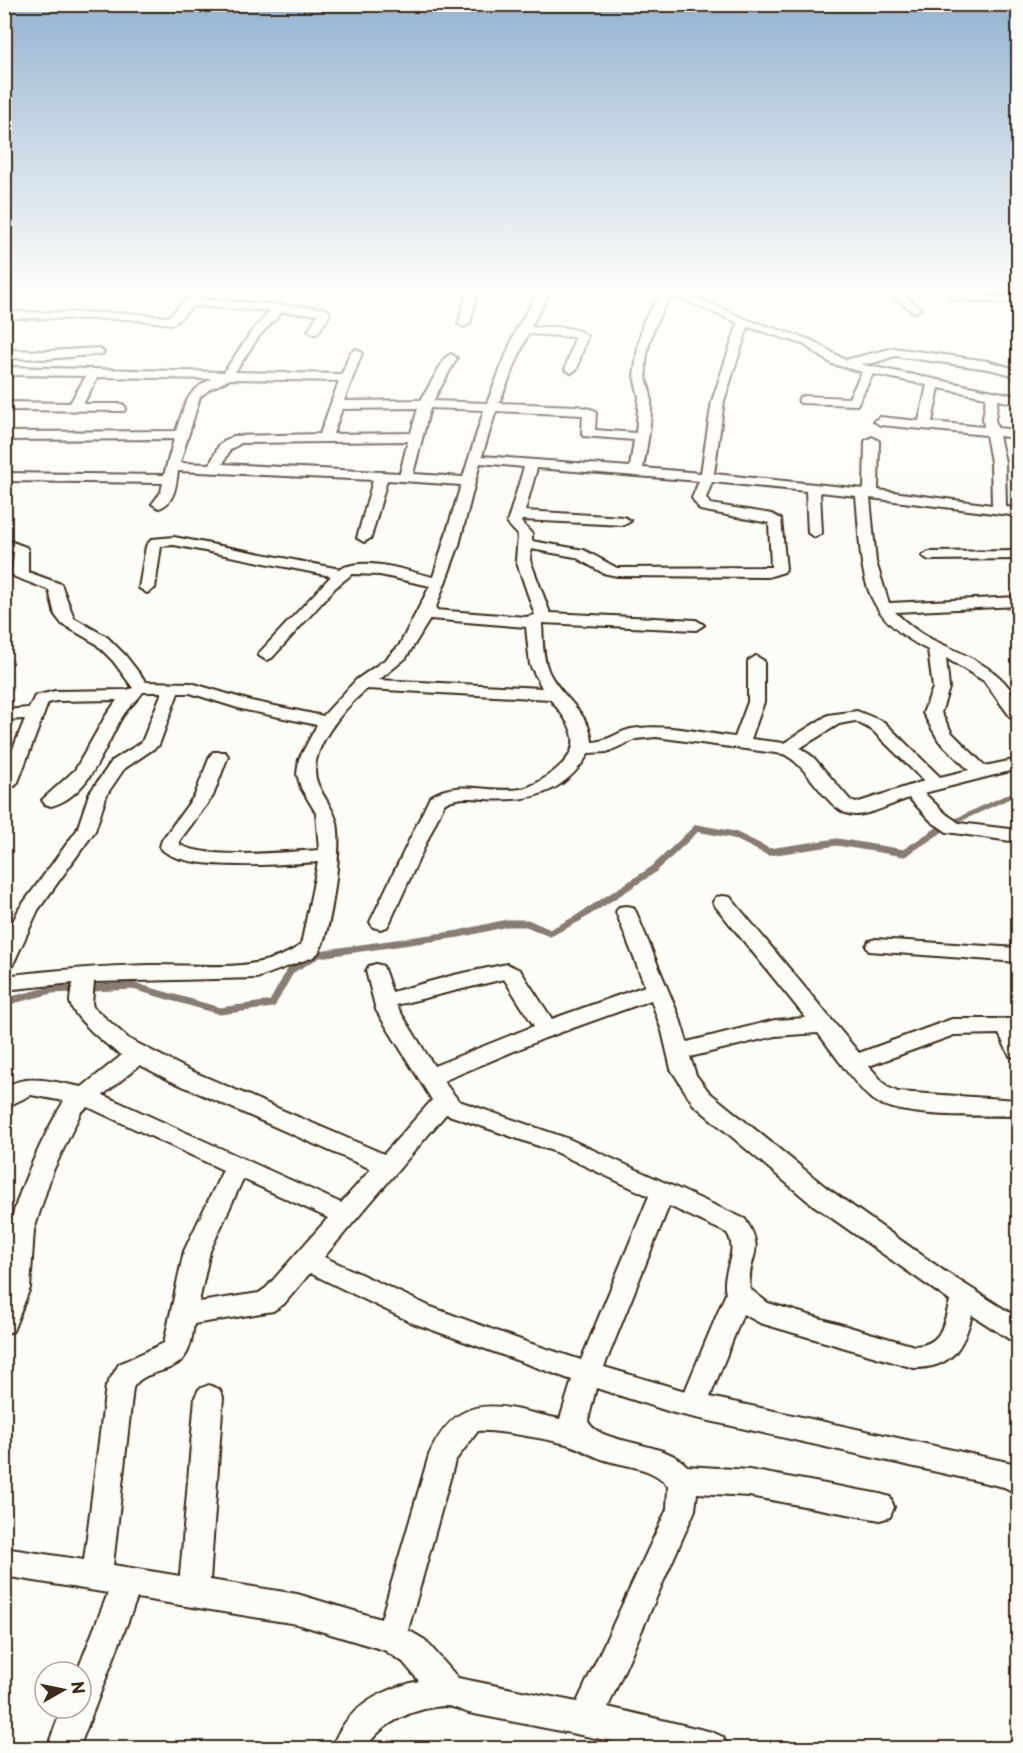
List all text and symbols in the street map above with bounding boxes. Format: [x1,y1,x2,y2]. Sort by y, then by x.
north arrow [33,1660,93,1720]
text: N [66,1679,92,1696]

